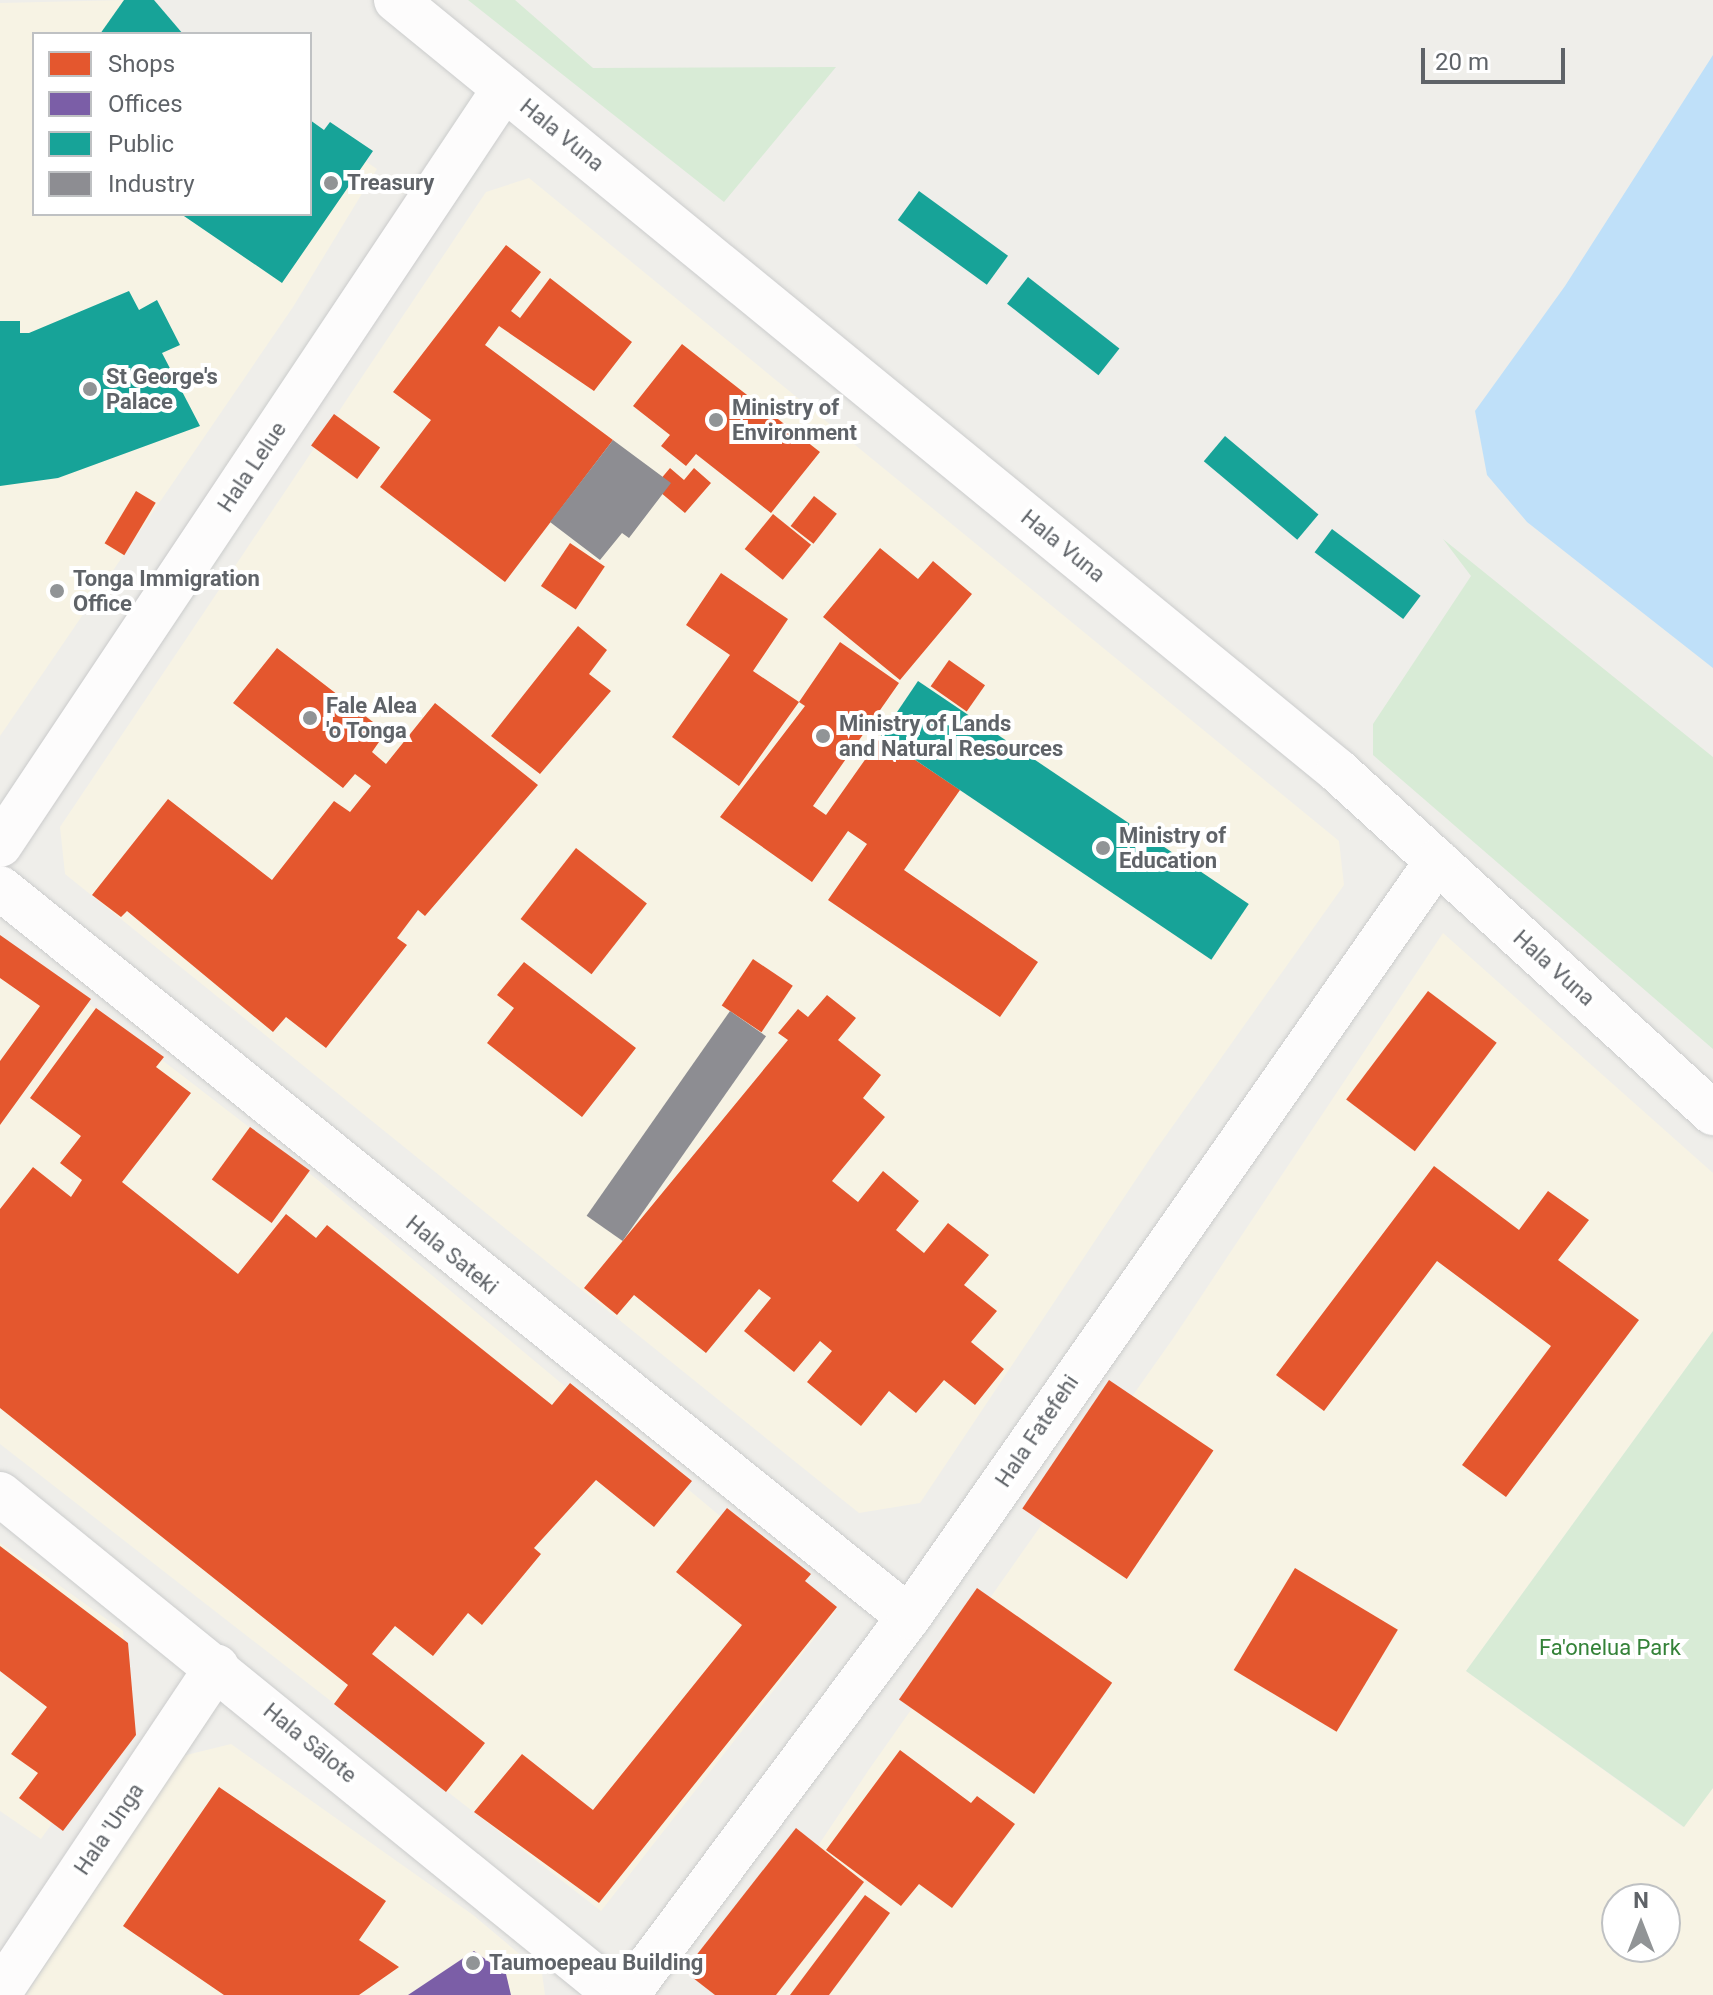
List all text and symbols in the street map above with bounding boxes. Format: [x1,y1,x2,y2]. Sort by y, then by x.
legend [32,32,312,216]
scale bar [1425,32,1569,82]
text: 20 m [1435,48,1489,76]
text: Shops [108,50,175,78]
text: Offices [108,90,183,118]
street label: Hala Vuna [515,93,609,177]
text: Public [108,130,174,158]
text: Industry [108,170,194,198]
place label: Treasury [347,170,434,196]
marker: Treasury [322,174,340,192]
place label: St George's Palace [106,363,218,414]
marker: St George's Palace [81,380,99,398]
place label: Ministry of Environment [732,394,857,446]
marker: Ministry of Environment [707,411,725,429]
street label: Hala Lelue [212,417,292,517]
street label: Hala Vuna [1016,504,1110,588]
place label: Tonga Immigration Office [73,565,260,616]
marker: Tonga Immigration Office [48,582,66,600]
place label: Fale Alea 'o Tonga [326,692,417,744]
marker: Fale Alea 'o Tonga [301,709,319,727]
place label: Ministry of Lands and Natural Resources [839,710,1063,762]
marker: Ministry of Lands and Natural Resources [814,727,832,745]
place label: Ministry of Education [1119,822,1226,874]
marker: Ministry of Education [1094,839,1112,857]
street label: Hala Vuna [1508,925,1600,1011]
street label: Hala Sateki [401,1210,503,1300]
street label: Hala Fatefehi [990,1370,1084,1492]
park label: Fa'onelua Park [1539,1635,1681,1661]
street label: Hala Sālote [258,1697,362,1789]
street label: Hala 'Unga [69,1778,149,1880]
north arrow [1601,1883,1681,1963]
text: N [1633,1888,1649,1913]
place label: Taumoepeau Building [489,1950,703,1976]
marker: Taumoepeau Building [464,1954,482,1972]

